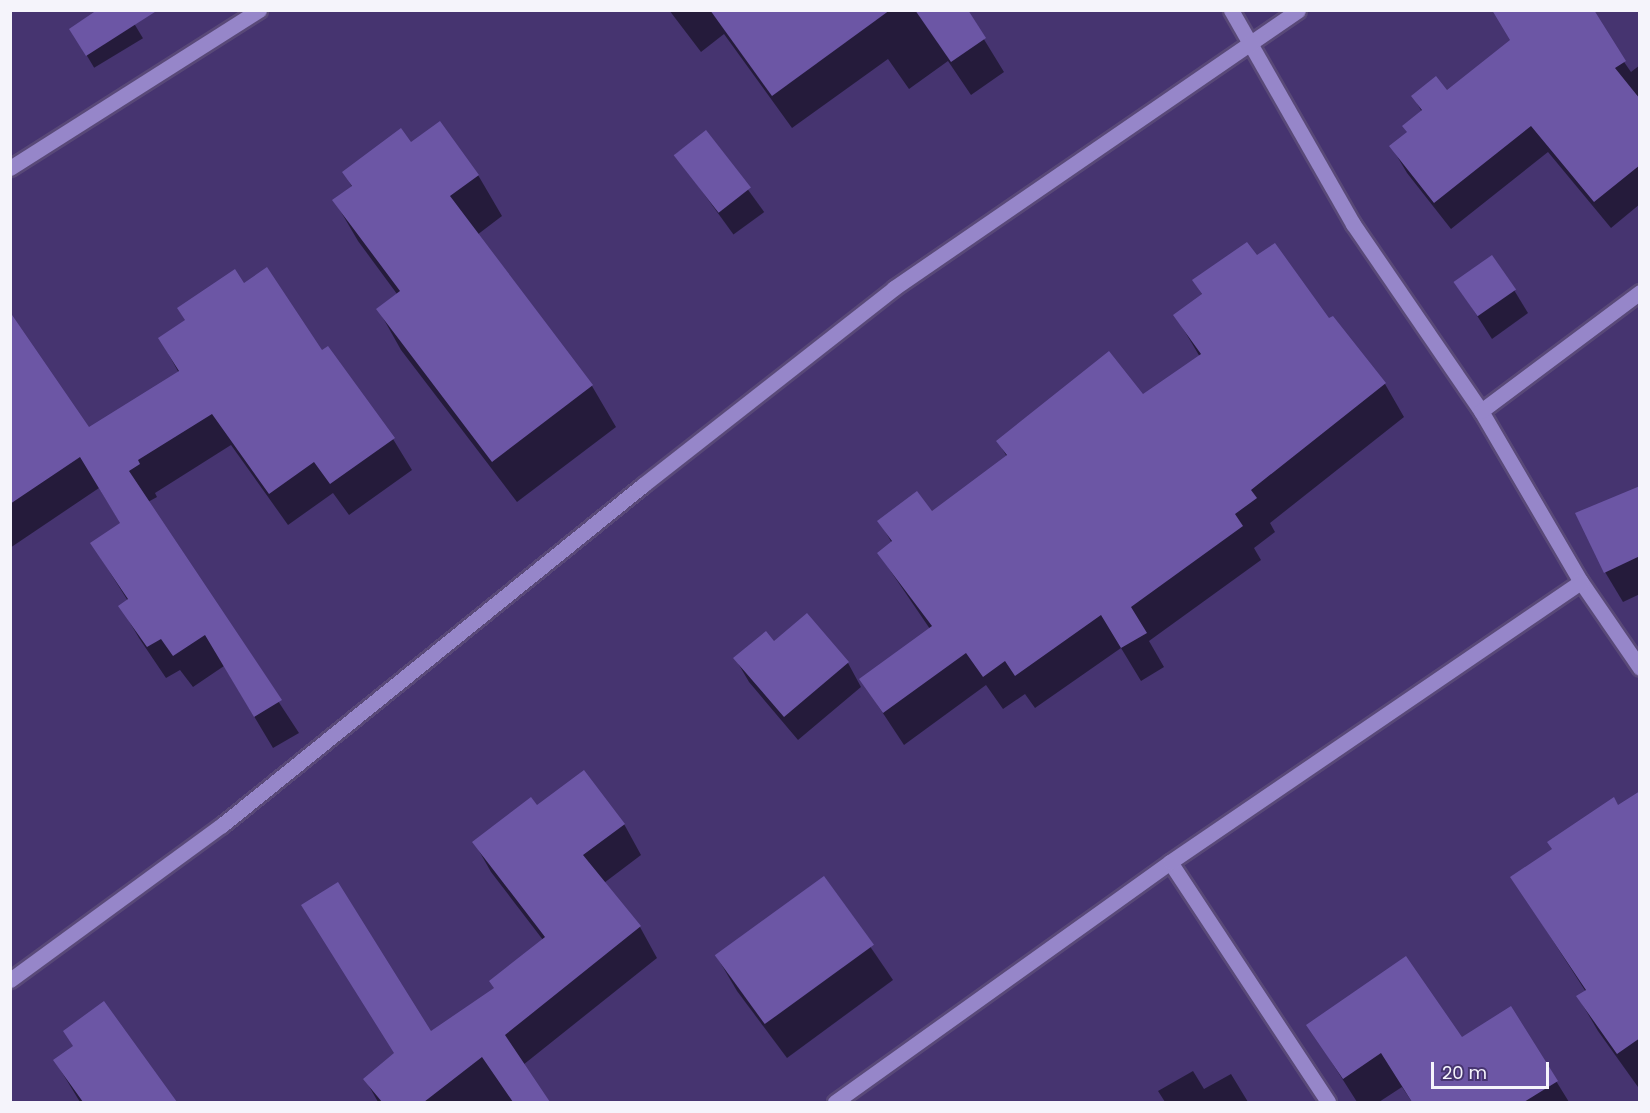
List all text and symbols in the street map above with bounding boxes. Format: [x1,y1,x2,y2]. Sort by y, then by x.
scale bar [1434,1050,1552,1088]
text: 20 m [1442,1060,1487,1085]

